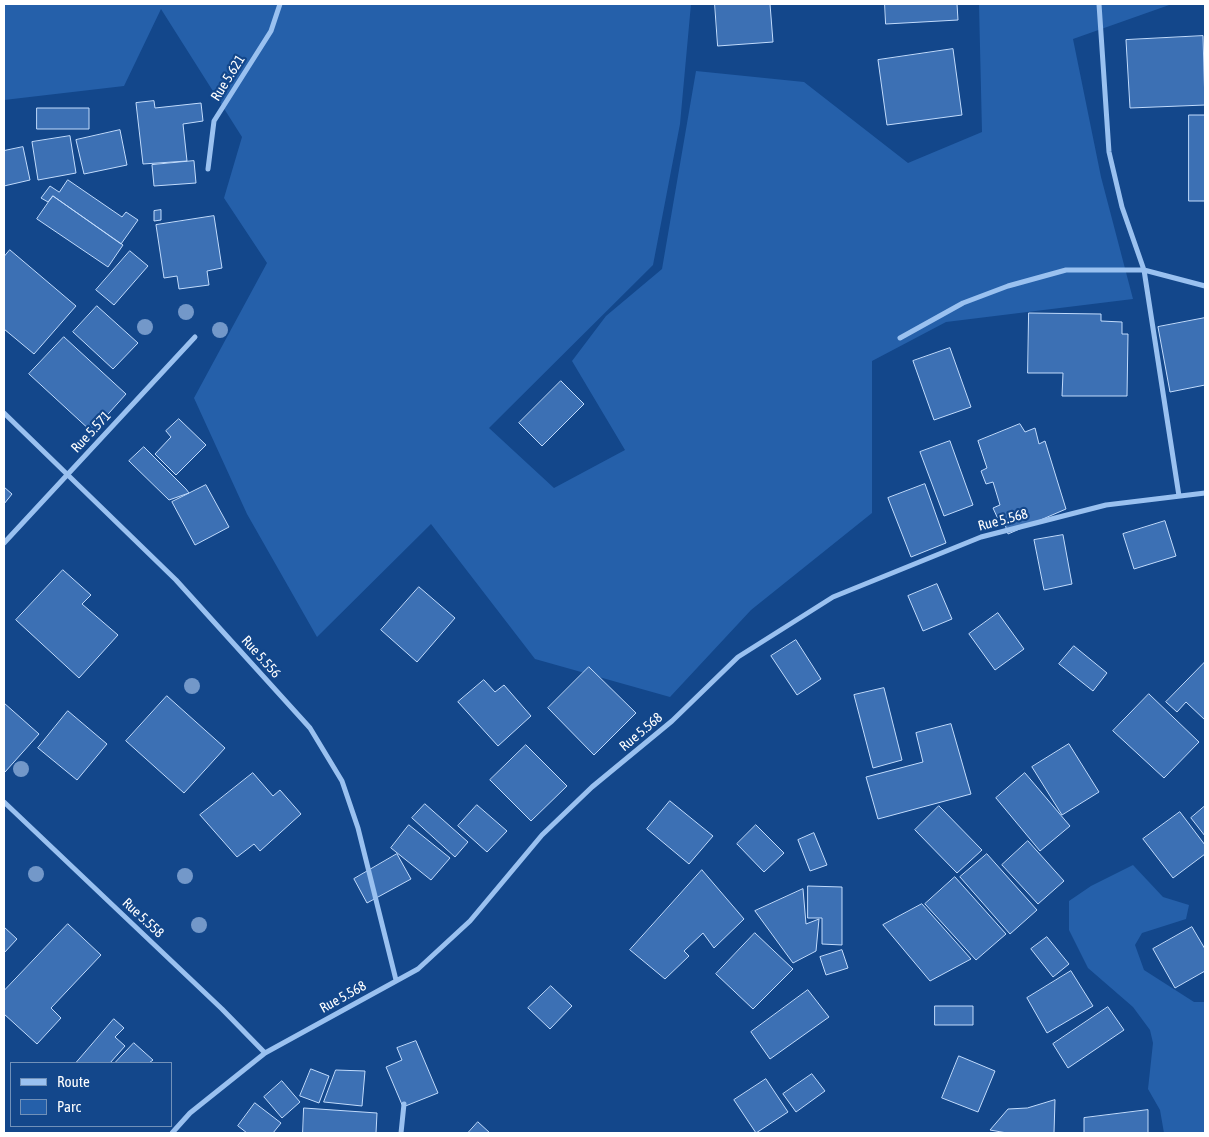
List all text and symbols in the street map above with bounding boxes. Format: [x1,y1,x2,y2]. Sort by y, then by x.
street label: Rue 5.621 [207,52,249,104]
street label: Rue 5.571 [68,408,114,456]
street label: Rue 5.568 [976,505,1030,535]
street label: Rue 5.556 [238,632,284,682]
street label: Rue 5.568 [616,709,666,755]
street label: Rue 5.558 [119,895,167,941]
street label: Rue 5.568 [317,977,369,1017]
legend [10,1062,172,1127]
text: Route [57,1073,90,1090]
text: Parc [57,1098,81,1115]

